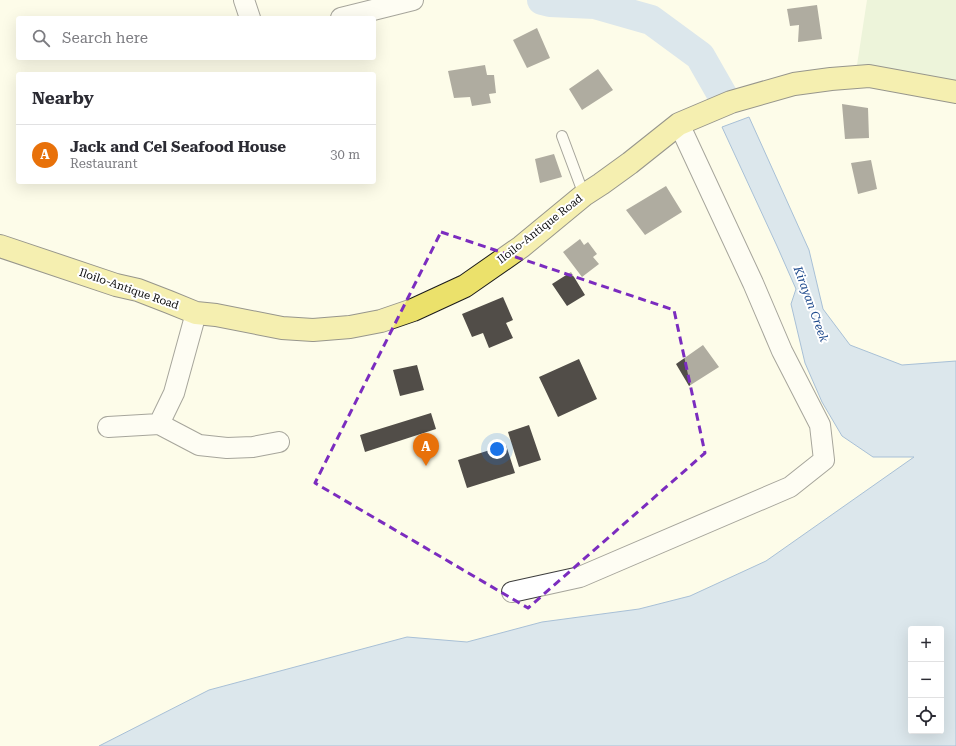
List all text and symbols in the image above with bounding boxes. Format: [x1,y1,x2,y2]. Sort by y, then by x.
search box [16,16,376,60]
icon: search [30,27,52,49]
text: Search here [62,29,148,47]
text: Nearby [32,88,94,108]
text: Jack and Cel Seafood House [70,138,286,156]
text: A [40,147,50,162]
text: 30 m [330,147,360,162]
text: Restaurant [70,156,138,171]
street label: Iloilo-Antique Road [495,192,585,266]
water label: Kirayan Creek [790,263,831,344]
street label: Iloilo-Antique Road [77,266,181,312]
pin: A [413,433,439,466]
your location [487,439,507,459]
map controls [908,626,944,734]
button: + [908,626,944,662]
button: − [908,662,944,698]
button: locate [908,698,944,734]

